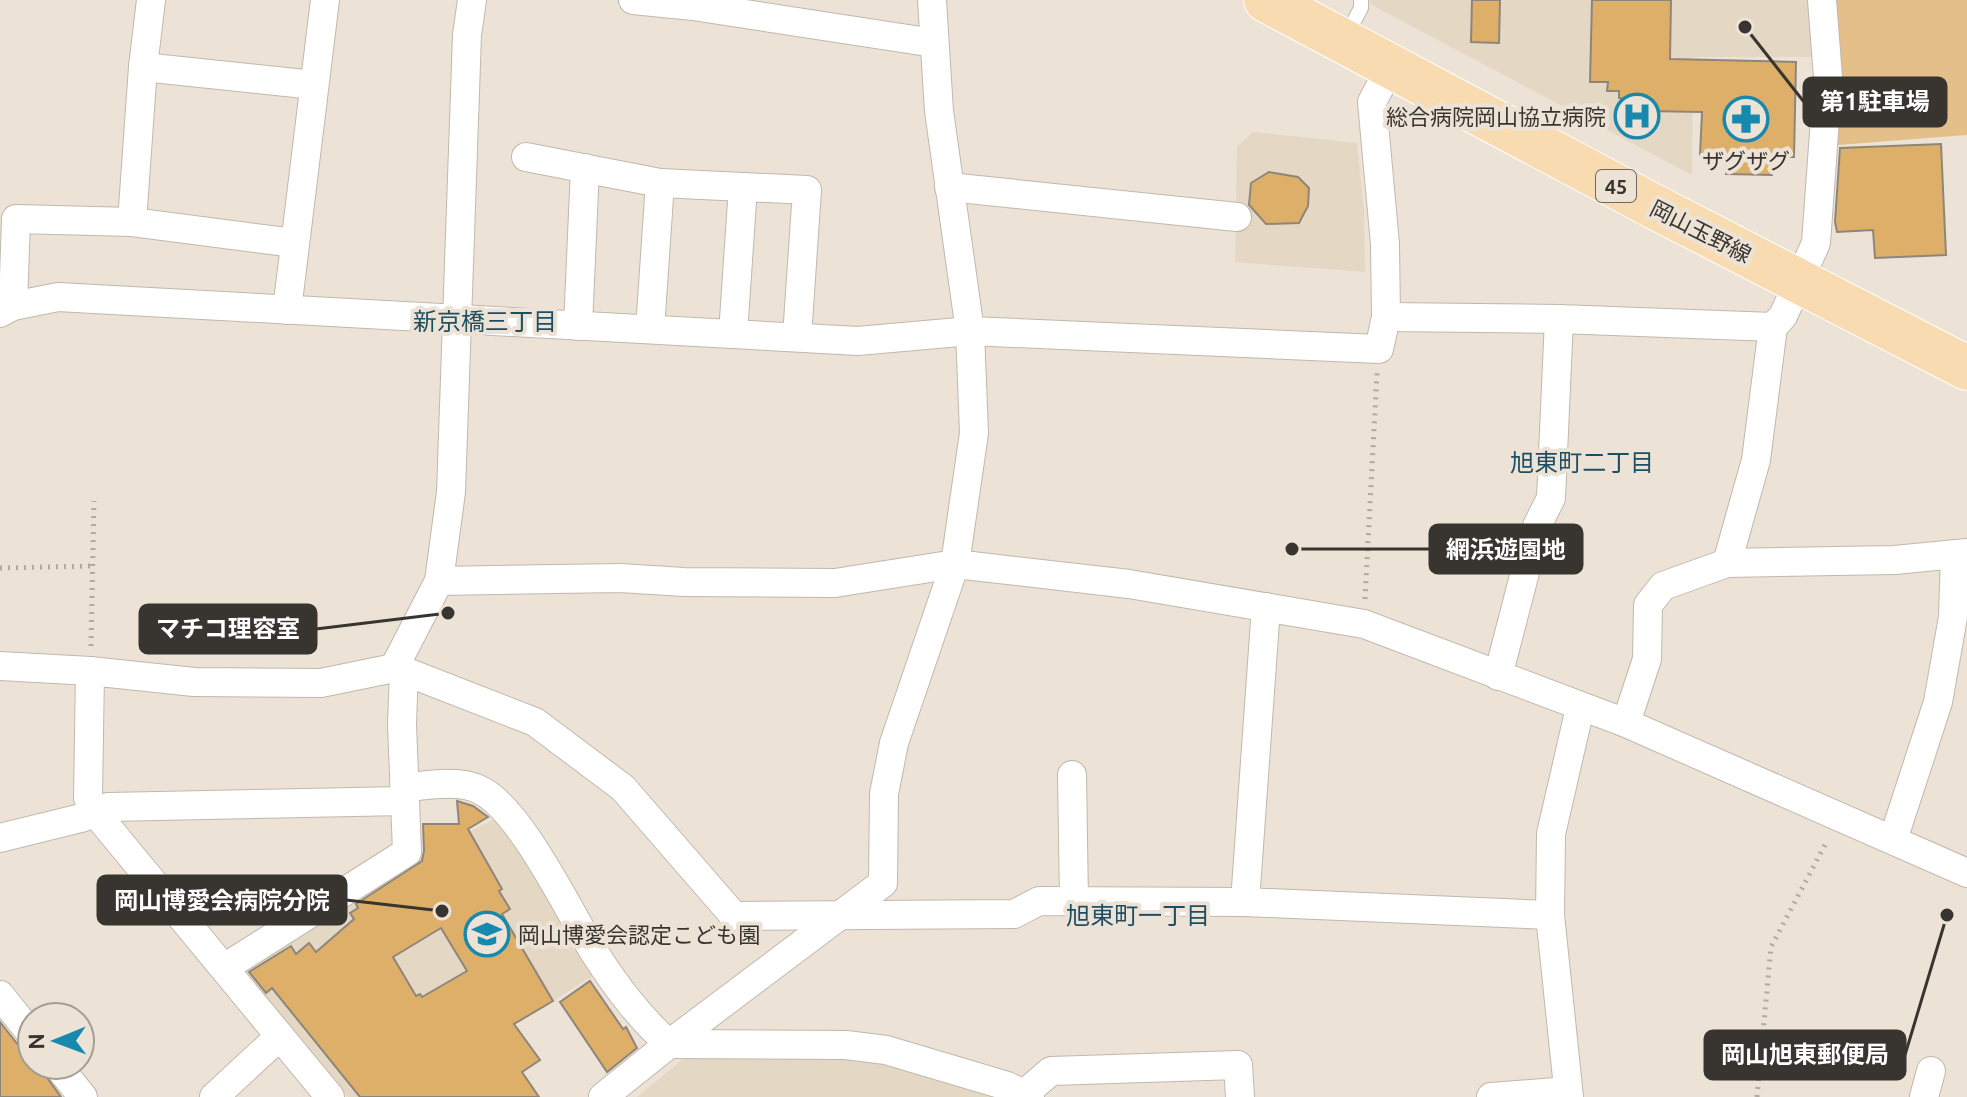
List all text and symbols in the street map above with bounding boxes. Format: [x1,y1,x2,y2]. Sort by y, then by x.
callout: 第1駐車場 [1804,78,1946,126]
text: 第1駐車場 [1820,88,1930,115]
hospital icon: 総合病院岡山協立病院 [1613,92,1661,140]
pharmacy icon: ザグザグ [1722,95,1770,143]
place label: 総合病院岡山協立病院 [1386,104,1606,129]
place label: ザグザグ [1702,148,1790,173]
road number: 45 [1596,170,1636,202]
street label: 岡山玉野線 [1646,195,1756,267]
district label: 新京橋三丁目 [413,308,557,335]
district label: 旭東町二丁目 [1510,449,1654,476]
callout: 網浜遊園地 [1430,525,1582,573]
text: 網浜遊園地 [1446,536,1566,563]
callout: マチコ理容室 [140,605,316,653]
text: マチコ理容室 [156,615,300,642]
callout: 岡山博愛会病院分院 [98,876,346,924]
text: 岡山博愛会病院分院 [114,887,330,914]
district label: 旭東町一丁目 [1066,902,1210,929]
school or university icon: 岡山博愛会認定こども園 [463,910,511,958]
place label: 岡山博愛会認定こども園 [518,922,760,947]
north arrow [16,1001,96,1081]
callout: 岡山旭東郵便局 [1705,1031,1905,1079]
text: N [23,1033,48,1050]
text: 岡山旭東郵便局 [1721,1041,1889,1068]

